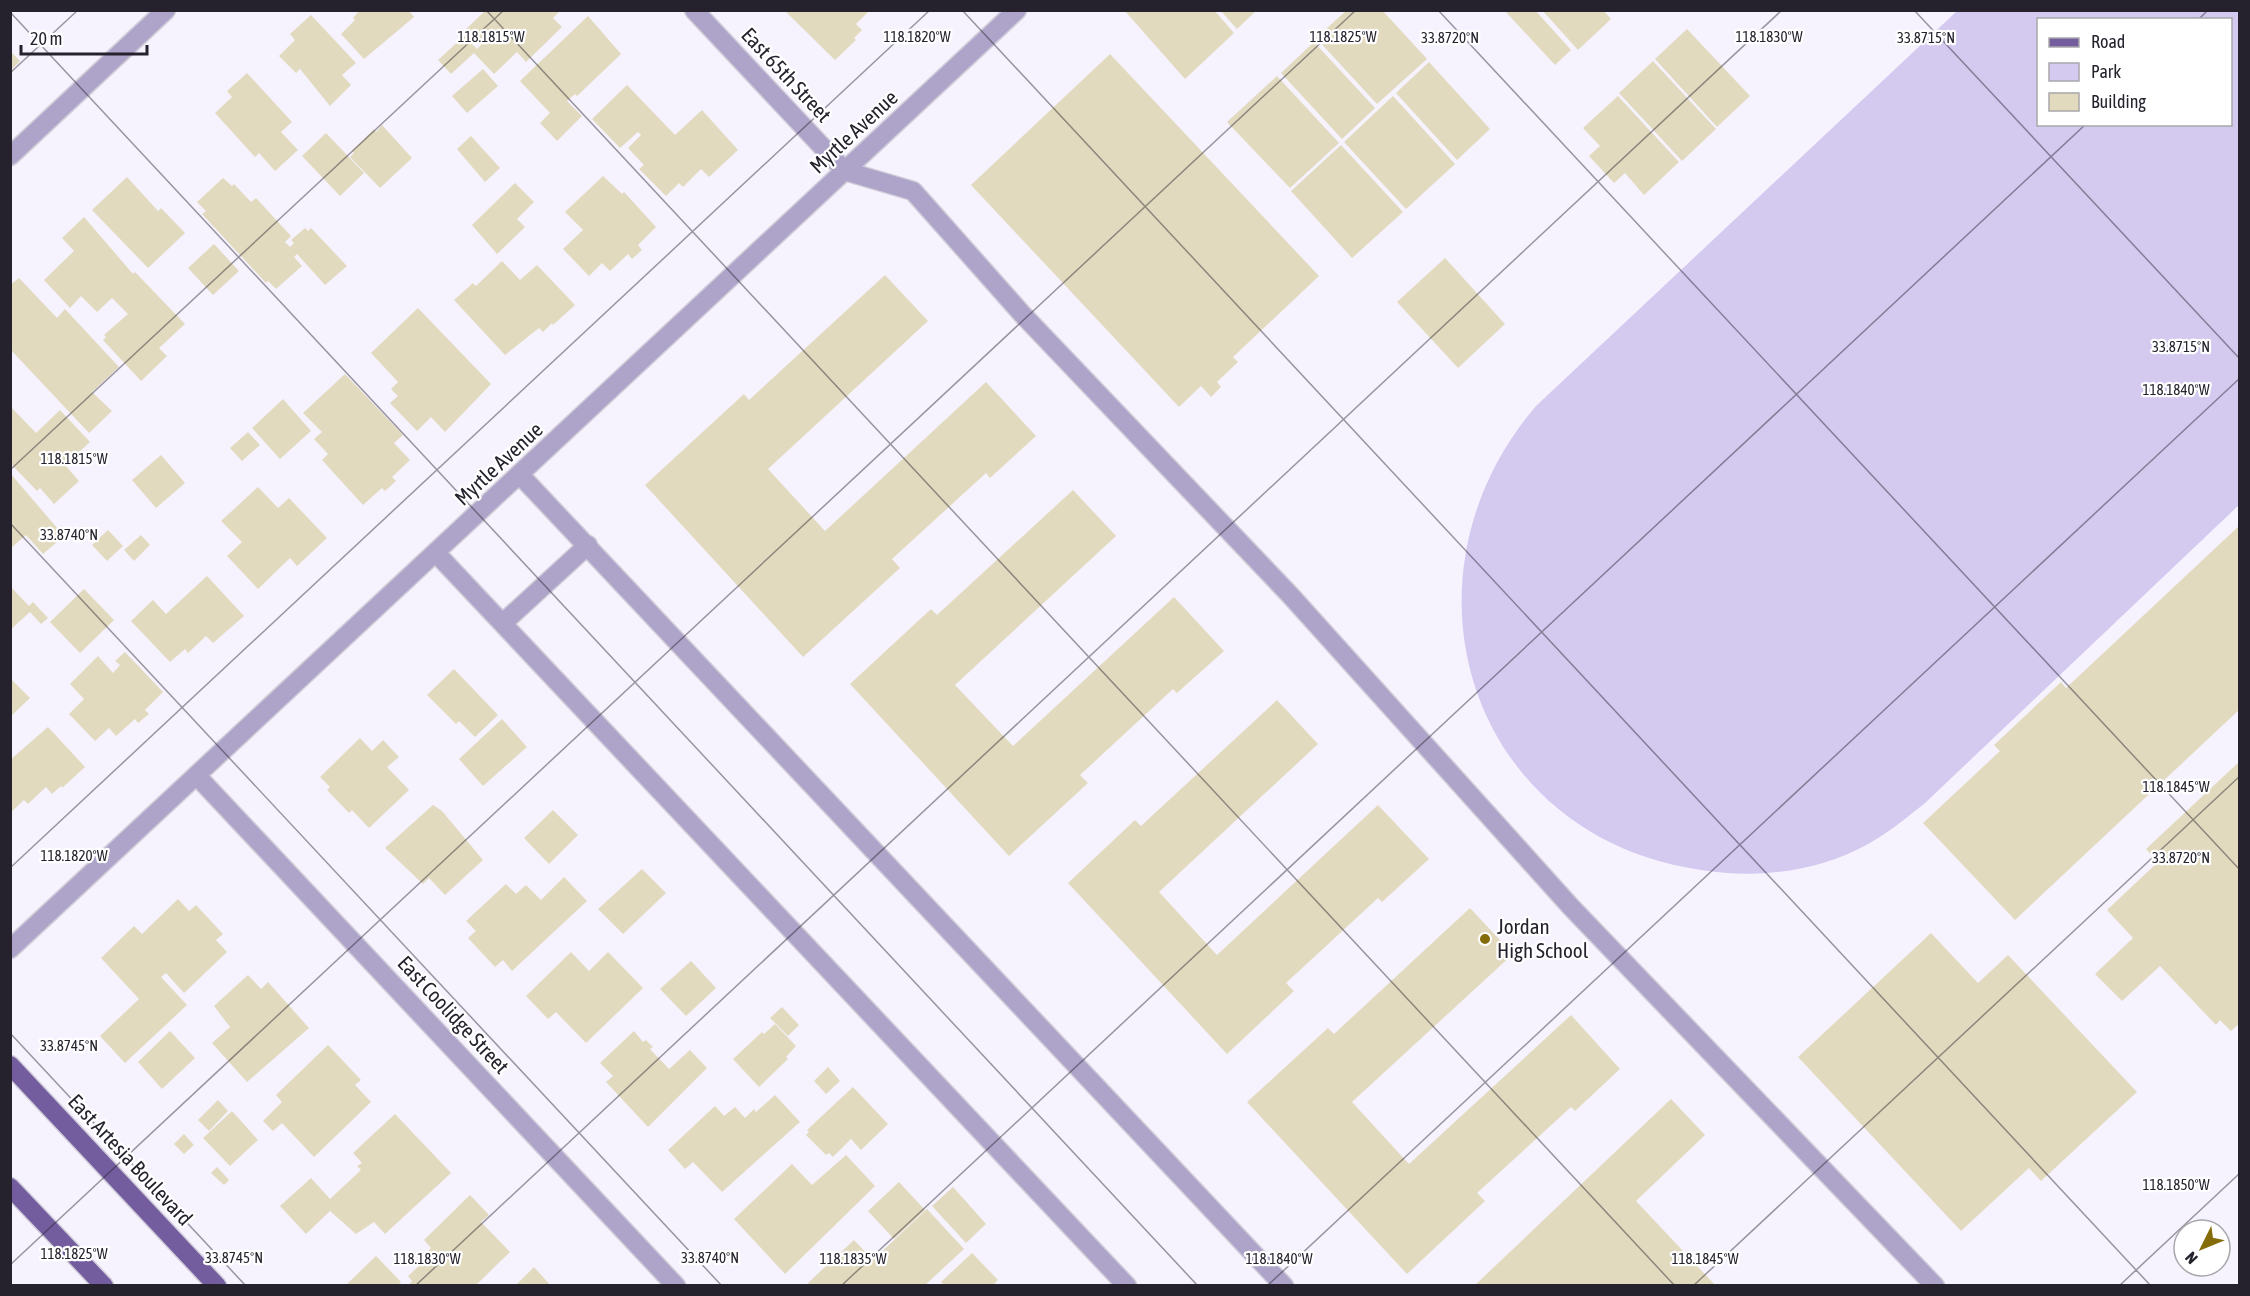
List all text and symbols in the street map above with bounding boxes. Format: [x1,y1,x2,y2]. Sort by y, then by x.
scale bar [21,18,147,56]
legend [2037,18,2232,126]
street label: East 65th Street [737,22,836,126]
text: 20 m [30,28,62,49]
text: 118.1815°W [457,28,525,45]
text: 118.1820°W [883,28,951,45]
text: 118.1825°W [1309,28,1377,45]
text: 118.1830°W [1735,28,1803,45]
text: 33.8720°N [1421,29,1479,46]
text: 33.8715°N [1897,29,1955,46]
text: Road [2091,31,2125,52]
text: Park [2091,61,2121,82]
street label: Myrtle Avenue [805,85,902,178]
text: Building [2091,91,2146,112]
text: 33.8715°N [2152,338,2210,355]
text: 118.1840°W [2142,381,2210,398]
street label: Myrtle Avenue [450,417,547,510]
text: 118.1815°W [40,450,108,467]
text: 33.8740°N [40,526,98,543]
text: 118.1845°W [2142,778,2210,795]
text: 118.1820°W [40,847,108,864]
text: 33.8720°N [2152,849,2210,866]
place label: Jordan High School [1497,914,1589,962]
marker: Jordan High School [1478,932,1492,946]
street label: East Coolidge Street [393,951,514,1078]
text: 33.8745°N [40,1037,98,1054]
street label: East Artesia Boulevard [64,1089,198,1230]
text: 118.1850°W [2142,1176,2210,1193]
north arrow [2172,1218,2232,1278]
text: 118.1825°W [40,1245,108,1262]
text: 33.8745°N [205,1249,263,1266]
text: 33.8740°N [681,1249,739,1266]
text: N [2181,1249,2201,1268]
text: 118.1830°W [393,1250,461,1267]
text: 118.1835°W [819,1250,887,1267]
text: 118.1840°W [1245,1250,1313,1267]
text: 118.1845°W [1671,1250,1739,1267]

